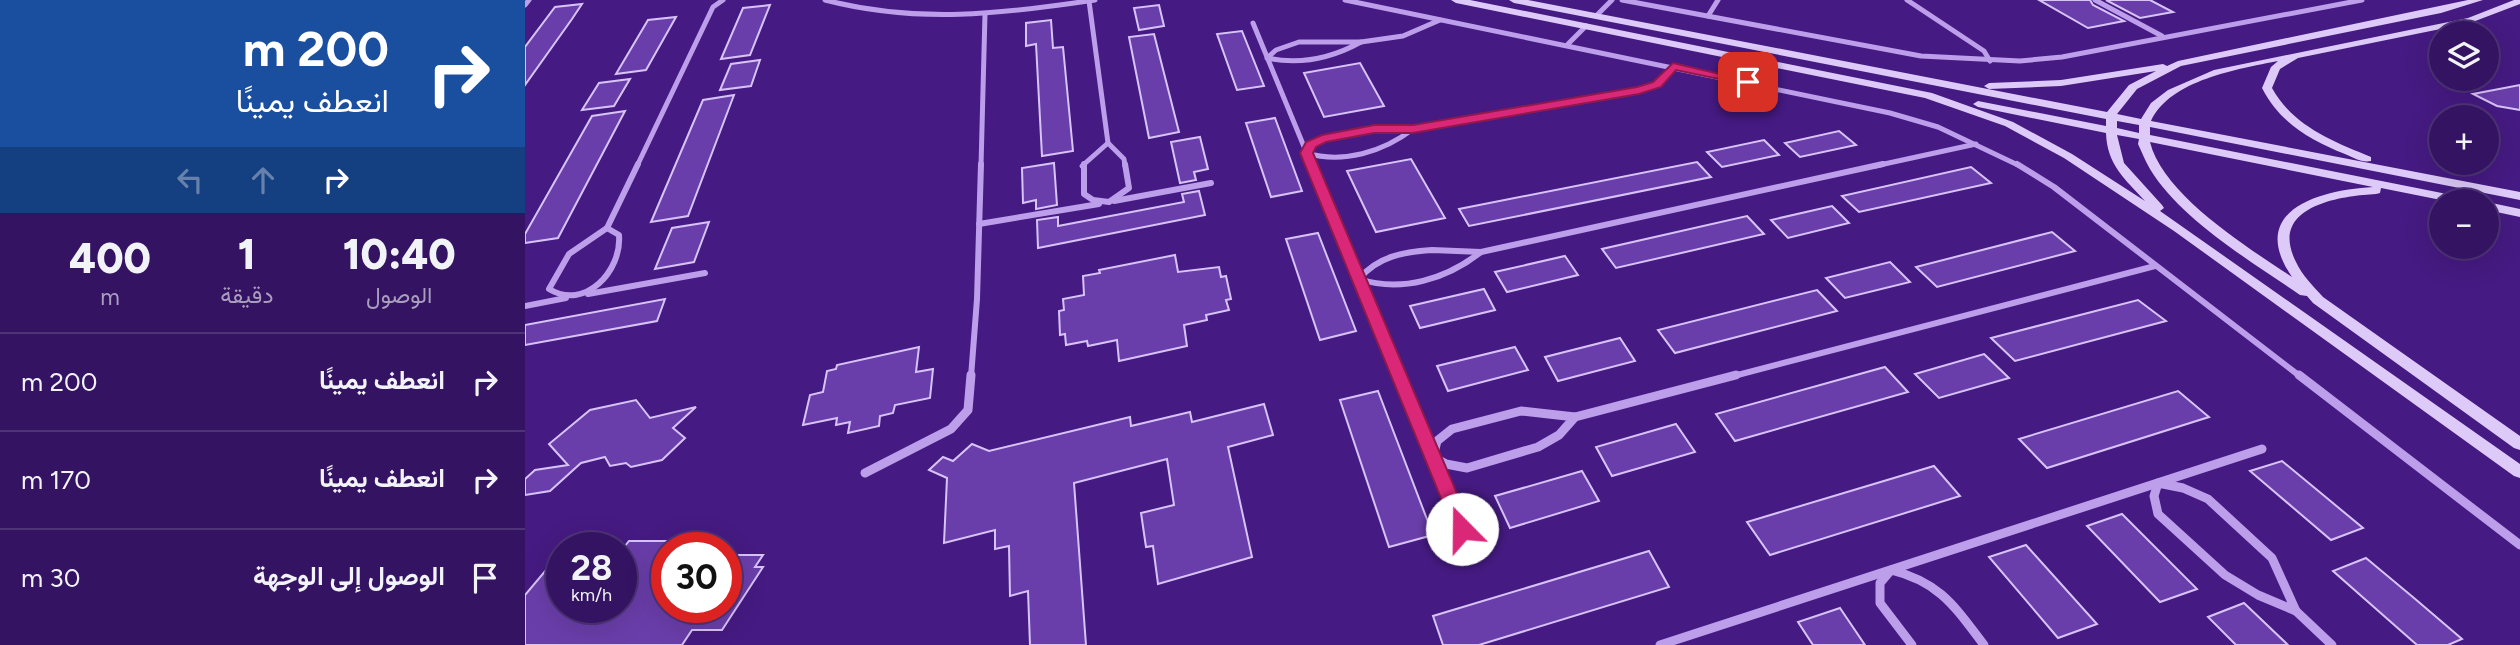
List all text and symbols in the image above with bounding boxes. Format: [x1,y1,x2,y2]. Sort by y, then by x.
text: 200 m [243,19,389,78]
map controls [2429,21,2499,259]
button: layers [2429,21,2499,91]
icon: right [413,28,504,119]
pin [1718,52,1778,112]
icon: arrive [1729,63,1767,101]
text: انعطف يمينًا [236,82,389,120]
button: + [2429,105,2499,175]
icon: left [171,161,209,199]
icon: ahead [244,161,282,199]
icon: right [317,161,355,199]
button: − [2429,189,2499,259]
text: 1 [238,229,256,280]
text: 10:40 [343,229,456,280]
text: 400 [69,233,151,284]
text: دقيقة [220,281,273,309]
text: الوصول [366,281,432,309]
text: m [100,283,120,311]
icon: right [466,363,504,401]
text: انعطف يمينًا [319,364,445,396]
text: 200 m [21,366,97,398]
icon: right [466,461,504,499]
text: انعطف يمينًا [319,462,445,494]
text: 170 m [21,464,91,496]
position arrow [1425,492,1499,566]
speed limit sign: 30 [651,532,742,623]
text: 28 [571,547,612,589]
icon: arrive [466,559,504,597]
text: الوصول إلى الوجهة [253,560,445,592]
text: 30 m [21,562,80,594]
text: km/h [571,584,612,606]

